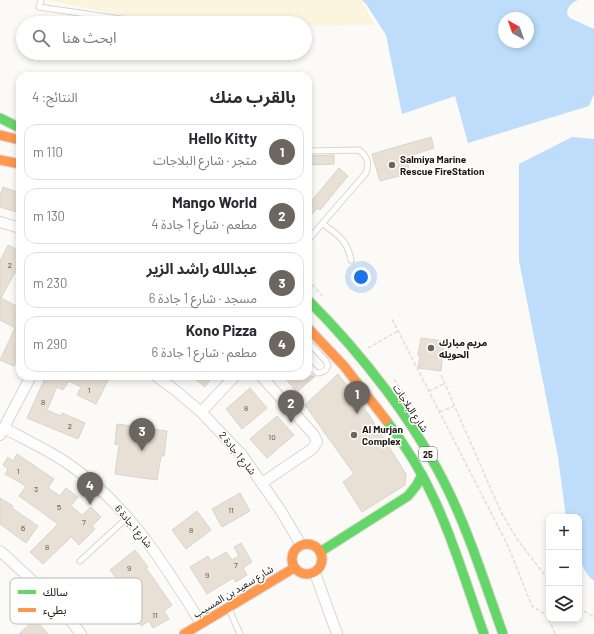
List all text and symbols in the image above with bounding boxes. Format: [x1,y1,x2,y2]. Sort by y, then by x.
north arrow [498,12,534,48]
search box [16,16,312,60]
icon: search [30,27,52,49]
text: ابحث هنا [62,28,117,46]
text: بالقرب منك [210,86,296,106]
text: النتائج: 4 [32,89,78,105]
text: Hello Kitty [189,129,257,147]
text: 110 m [33,144,63,160]
text: 1 [280,144,284,160]
text: متجر · شارع البلاجات [153,152,257,168]
place label: Salmiya Marine Rescue FireStation [400,153,484,177]
marker: Salmiya Marine Rescue FireStation [387,160,397,170]
text: Mango World [172,193,257,211]
text: 130 m [33,208,65,224]
text: 2 [278,208,286,224]
text: مطعم · شارع 1 جادة 4 [151,216,257,232]
text: عبدالله راشد الزير [147,259,257,277]
house number: 2 [8,260,12,270]
your location [351,267,371,287]
text: 230 m [33,275,67,291]
text: 3 [278,275,286,291]
text: مسجد · شارع 1 جادة 6 [149,290,257,306]
text: Kono Pizza [186,321,257,339]
text: 290 m [33,336,67,352]
text: 4 [278,336,286,352]
place label: مريم مبارك الحويله [439,336,487,361]
marker: مريم مبارك الحويله [426,343,436,353]
text: مطعم · شارع 1 جادة 6 [152,344,257,360]
pin: 1 [344,381,370,414]
street label: شارع البلاجات [389,382,431,435]
house number: 1 [88,385,91,395]
pin: 2 [278,390,304,423]
house number: 8 [41,397,45,407]
house number: 8 [244,403,248,413]
pin: 3 [129,418,155,451]
house number: 2 [68,421,72,431]
place label: Al Murjan Complex [362,423,403,447]
street label: شارع 1 جادة 2 [215,429,259,478]
marker: Al Murjan Complex [349,430,359,440]
house number: 10 [268,432,276,442]
road number: 25 [419,447,437,461]
house number: 1 [17,466,20,476]
pin: 4 [77,472,103,505]
house number: 3 [34,484,38,494]
house number: 5 [57,502,61,512]
street label: شارع 1 جادة 6 [111,502,155,551]
house number: 11 [228,505,234,515]
map controls [546,514,582,622]
button: + [546,514,582,550]
house number: 7 [82,517,86,527]
house number: 6 [21,523,25,533]
house number: 8 [189,525,193,535]
house number: 8 [45,542,49,552]
button: − [546,550,582,586]
house number: 7 [234,560,238,570]
street label: شارع سعيد بن المسيب [191,562,276,621]
house number: 9 [127,563,131,573]
house number: 9 [205,570,209,580]
legend [10,578,142,624]
text: سالك [43,585,68,598]
button: layers [546,586,582,622]
text: بطيء [43,603,66,620]
house number: 11 [152,610,158,620]

